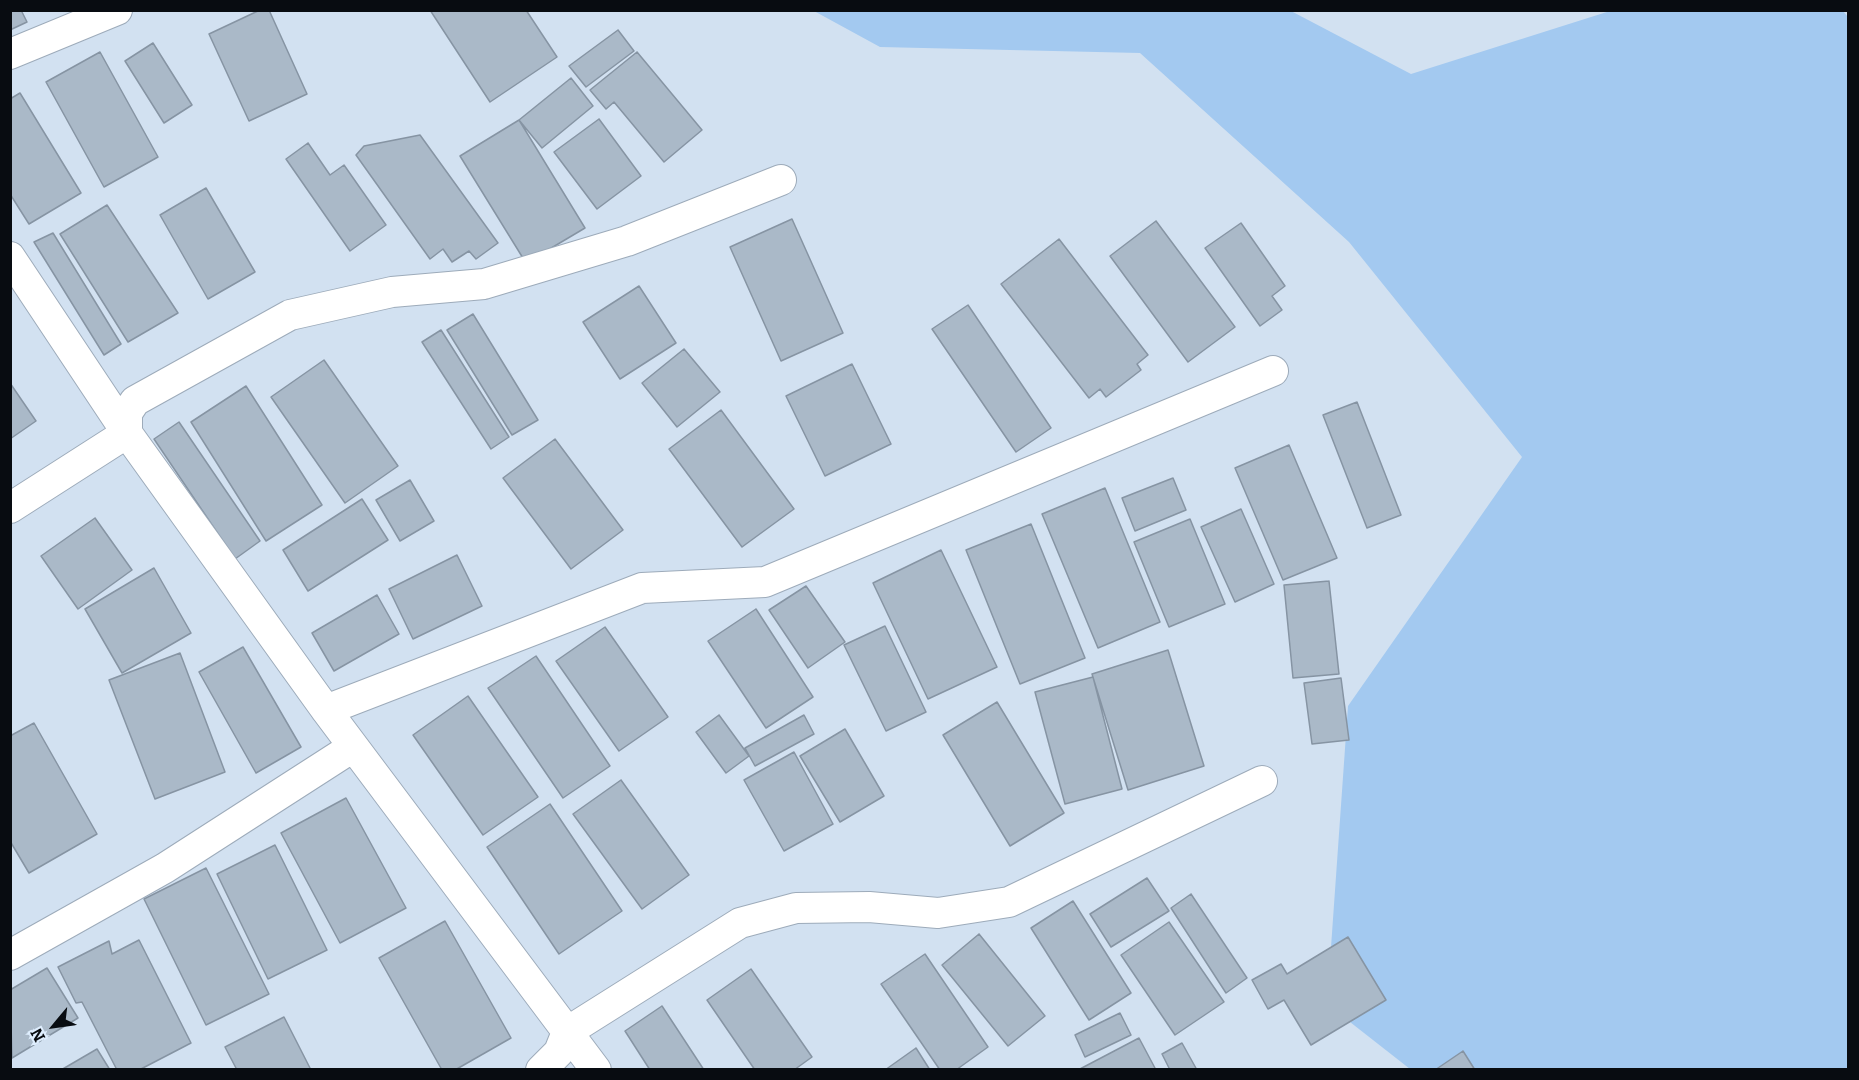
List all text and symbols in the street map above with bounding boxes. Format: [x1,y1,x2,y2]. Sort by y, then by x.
north arrow [24,996,84,1056]
text: N [27,1025,49,1045]

